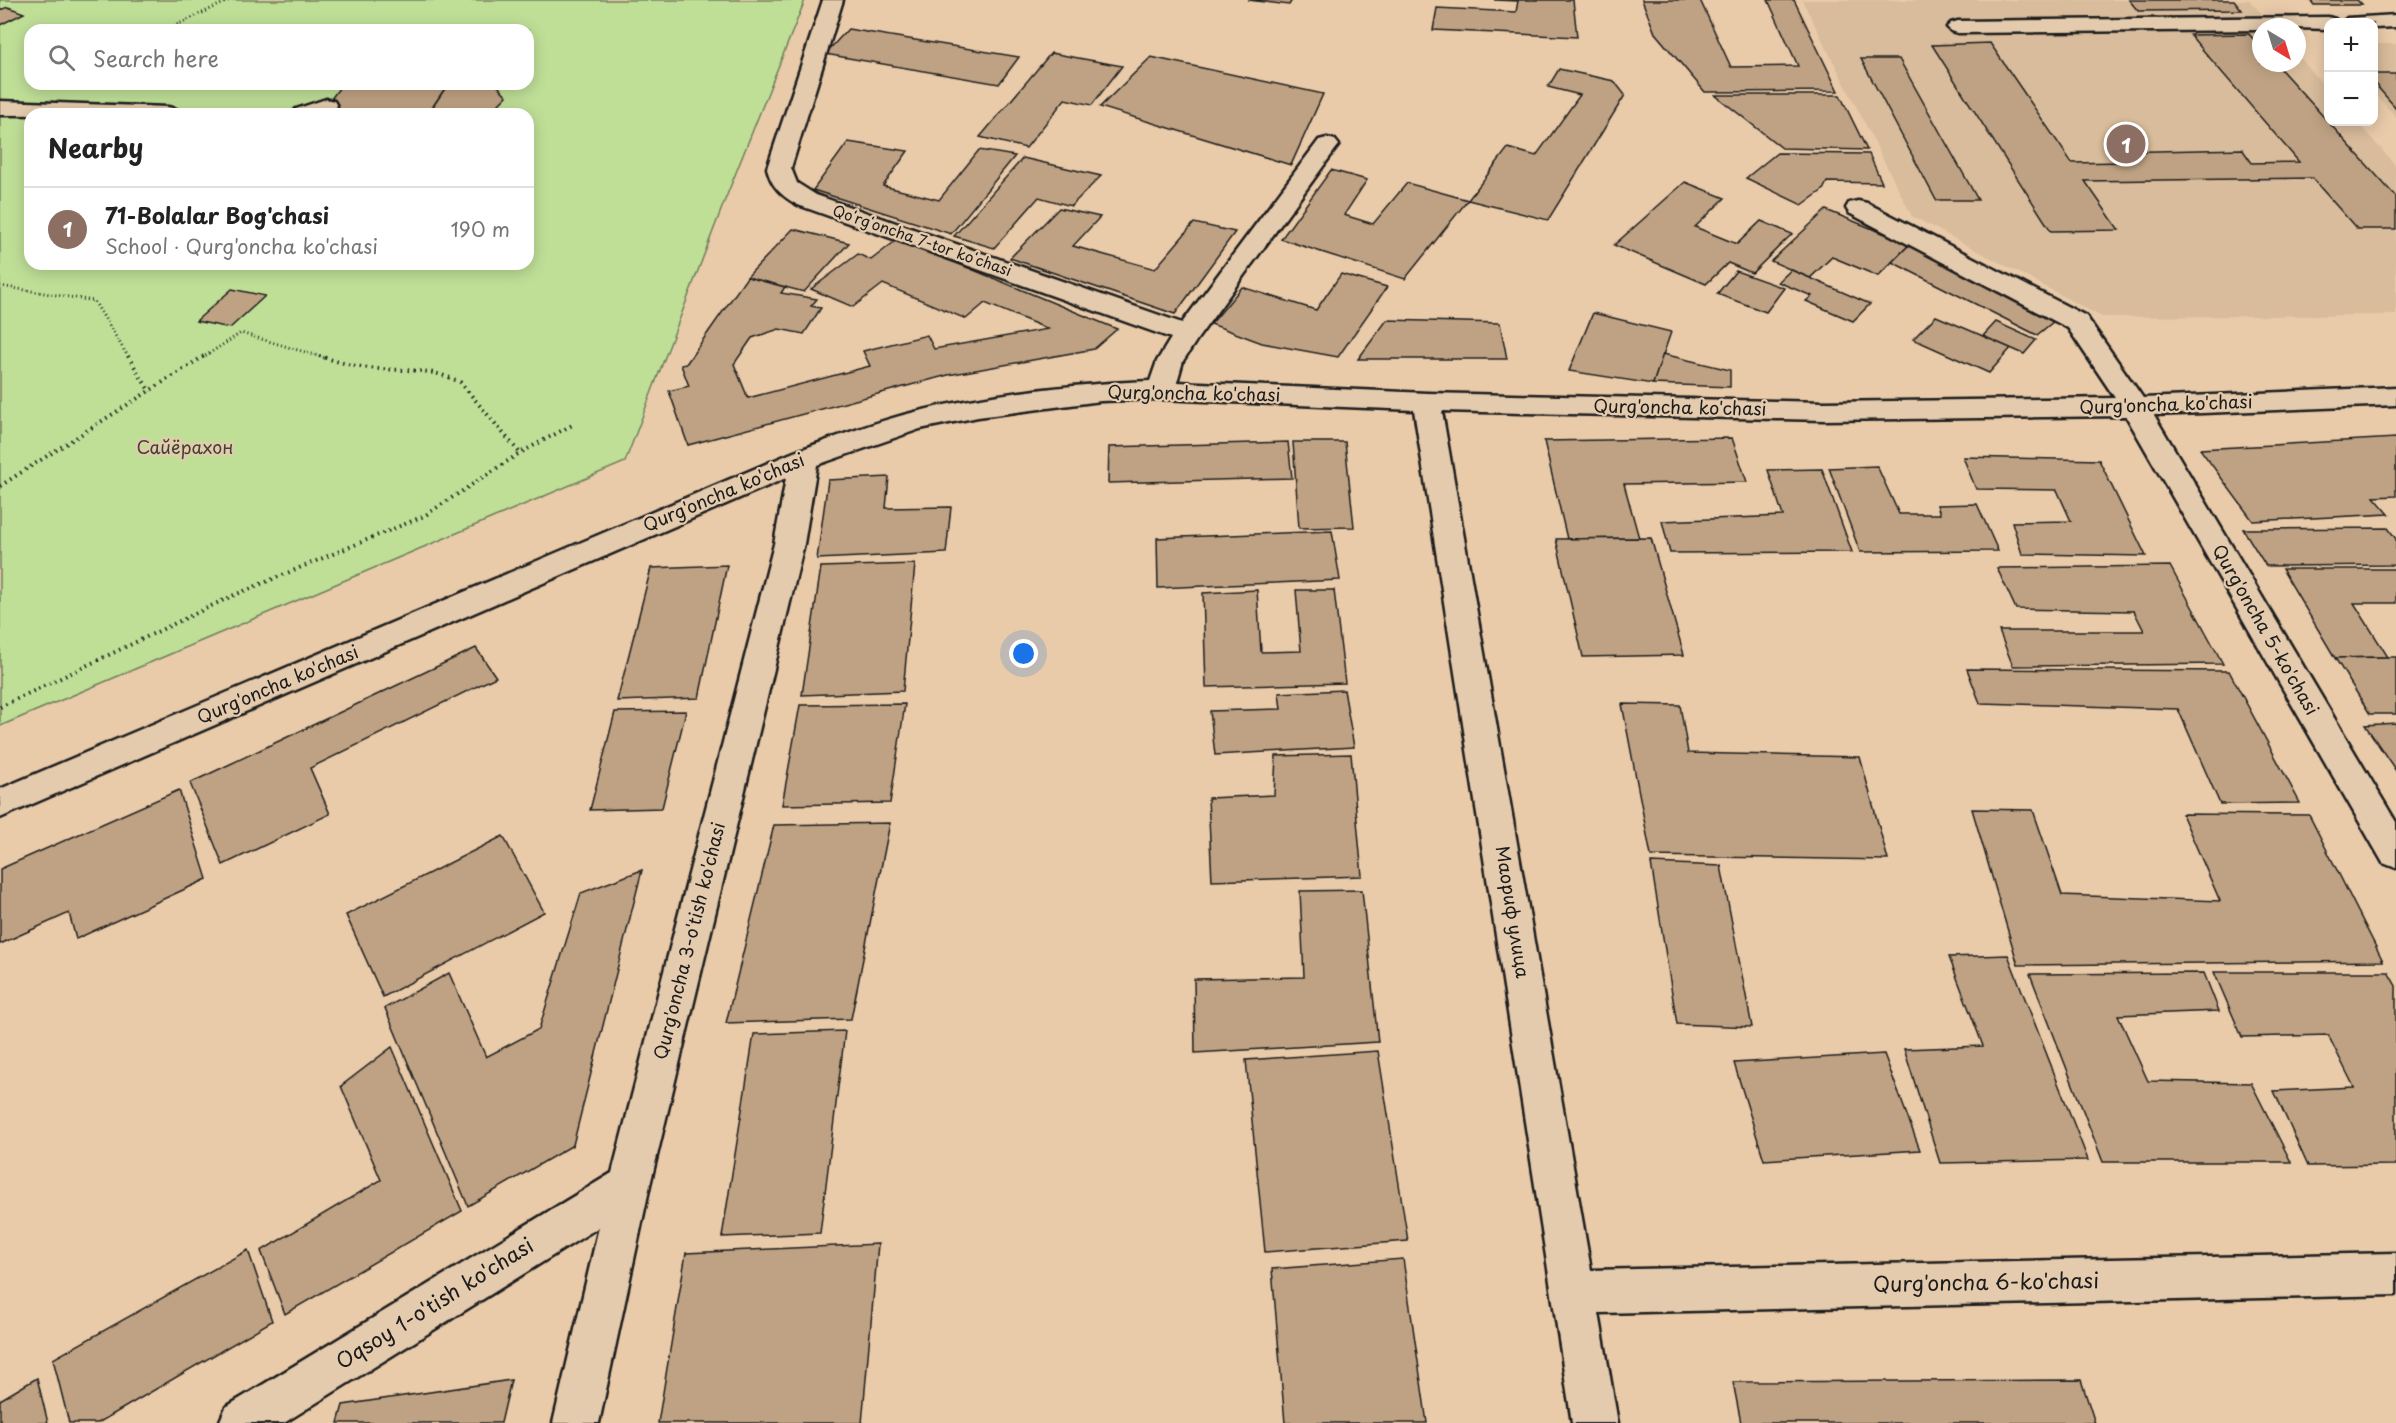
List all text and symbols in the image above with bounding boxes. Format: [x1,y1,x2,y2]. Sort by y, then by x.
north arrow [2252,18,2306,72]
map controls [2324,18,2378,126]
button: + [2324,18,2378,72]
search box [24,24,534,90]
icon: search [45,41,78,74]
text: Search here [93,41,219,74]
button: − [2324,72,2378,126]
pin: 1 [2106,122,2146,166]
text: Nearby [48,128,143,167]
text: 71-Bolalar Bog'chasi [105,198,329,231]
street label: Qoʻrgʻoncha 7-tor koʻchasi [830,198,1015,281]
text: 1 [63,214,72,244]
text: 190 m [451,214,510,244]
text: School · Qurg'oncha ko'chasi [105,231,378,261]
street label: Qurg'oncha ko'chasi [1107,377,1281,408]
street label: Qurg'oncha ko'chasi [2079,387,2253,420]
street label: Qurg'oncha ko'chasi [1593,391,1767,422]
park label: Сайёрахон [136,433,234,460]
street label: Qurg'oncha ko'chasi [638,445,808,538]
street label: Qurg'oncha 5-ko'chasi [2206,539,2326,720]
street label: Qurg'oncha ko'chasi [192,637,362,730]
your location [1009,639,1038,668]
street label: Qurg'oncha 3-o'tish ko'chasi [646,819,731,1062]
street label: Маориф улица [1490,844,1537,980]
street label: Oqsoy 1-o'tish ko'chasi [329,1228,539,1376]
street label: Qurg'oncha 6-ko'chasi [1873,1263,2099,1299]

